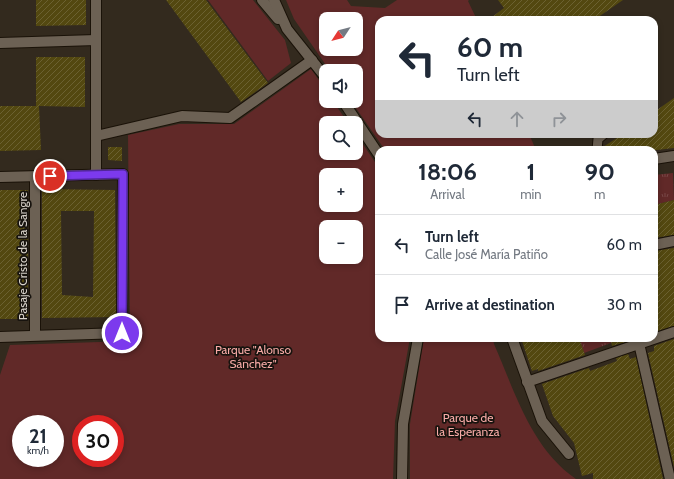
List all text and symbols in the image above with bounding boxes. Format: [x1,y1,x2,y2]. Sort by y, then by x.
north arrow [319,12,363,56]
map controls [319,12,363,264]
text: 60 m [457,30,523,64]
icon: left [391,32,443,84]
button: sound [319,64,363,108]
text: Turn left [457,64,520,86]
icon: left [464,108,486,130]
icon: ahead [506,108,528,130]
icon: right [548,108,570,130]
button: search [319,116,363,160]
text: 18:06 [418,157,477,186]
text: 1 [526,157,535,186]
text: 90 [585,157,615,186]
pin [33,159,67,193]
icon: arrive [39,165,61,187]
button: + [319,168,363,212]
text: Arrival [430,186,465,202]
text: min [520,186,542,202]
text: m [594,186,605,202]
street label: Pasaje Cristo de la Sangre [15,192,30,320]
button: − [319,220,363,264]
text: Turn left [425,228,479,246]
icon: left [391,234,413,256]
text: 60 m [606,236,642,254]
text: Calle José María Patiño [425,246,548,262]
icon: arrive [391,294,413,316]
text: Arrive at destination [425,296,555,314]
text: 30 m [607,296,642,314]
position arrow [101,312,143,354]
park label: Parque "Alonso Sánchez" [215,342,292,371]
park label: Parque de la Esperanza [436,410,500,439]
speed limit sign: 30 [72,415,124,467]
text: 21 [29,424,47,448]
text: km/h [27,444,49,457]

